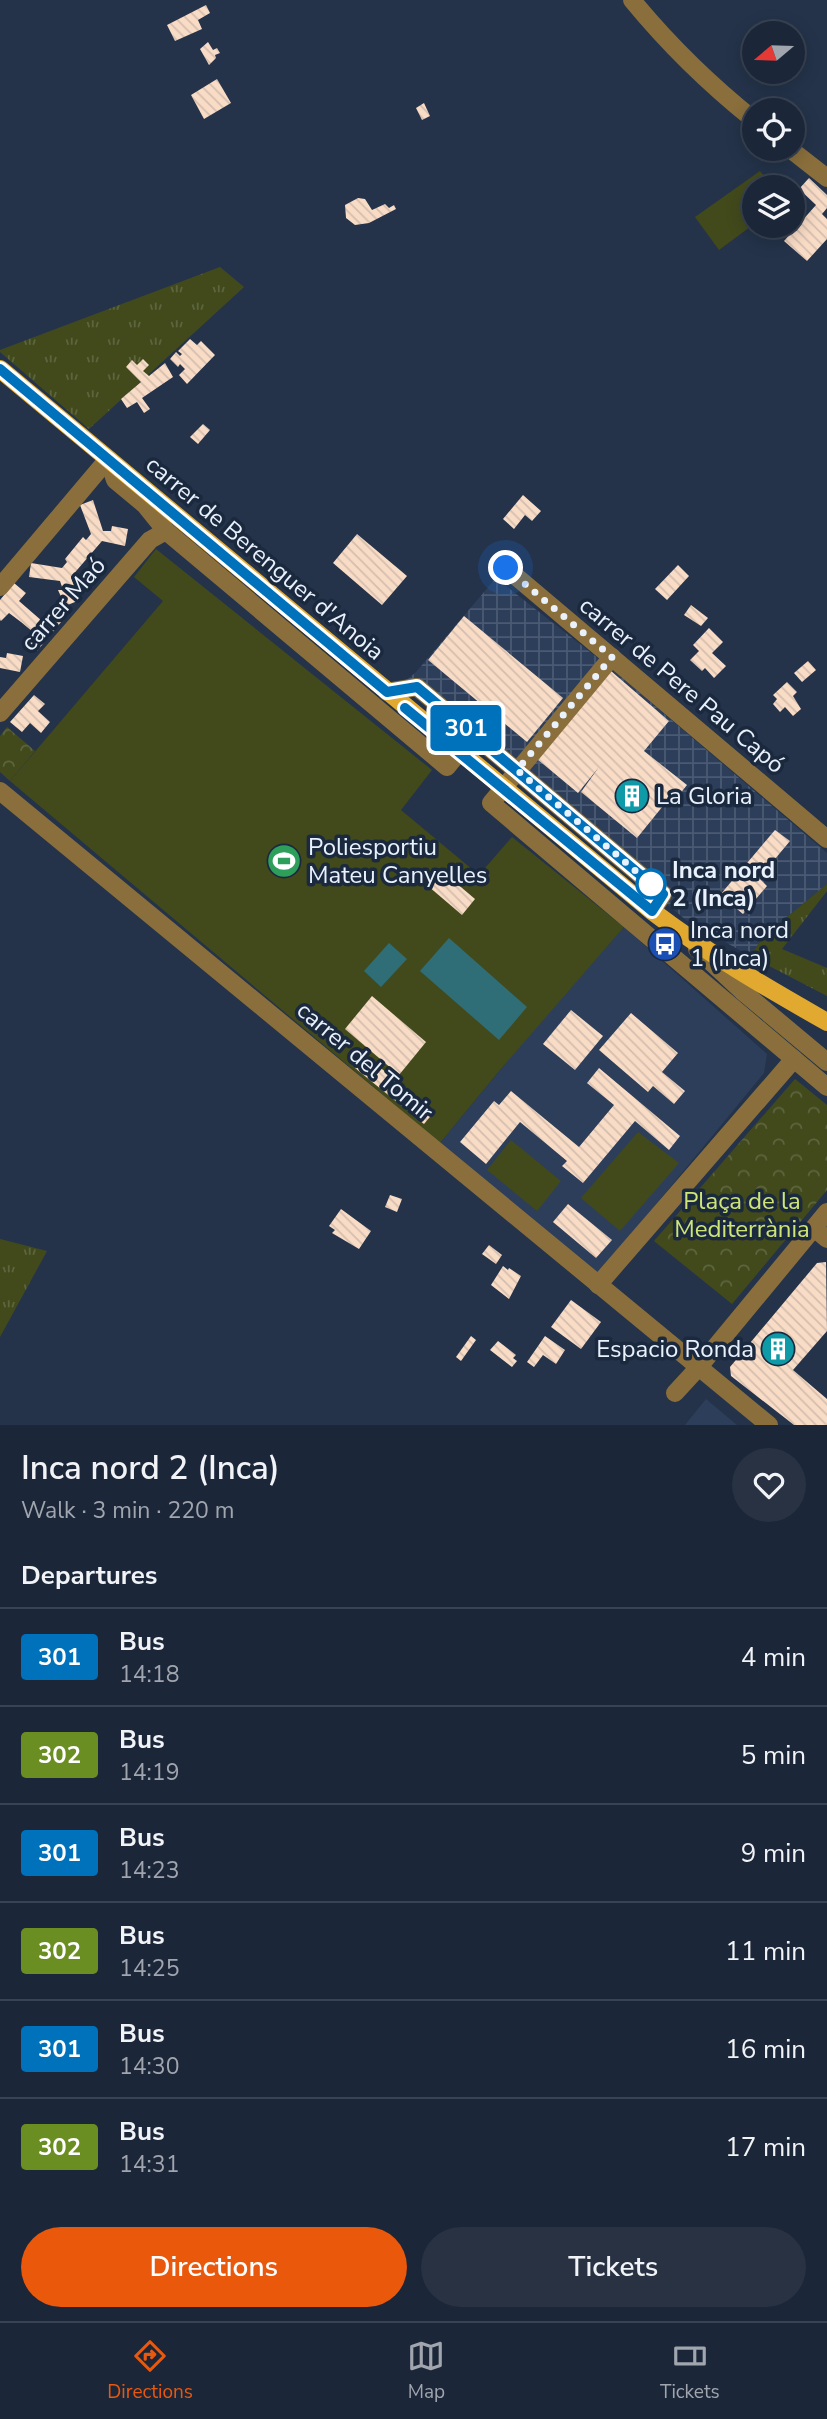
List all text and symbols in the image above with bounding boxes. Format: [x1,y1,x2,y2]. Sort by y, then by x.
north arrow [742,21,805,84]
map controls [742,21,805,238]
button: locate [742,98,805,161]
button: layers [742,175,805,238]
street label: carrer de Berenguer d'Anoia [139,449,391,667]
street label: carrer Maó [13,550,113,658]
your location [488,550,523,585]
street label: carrer de Pere Pau Capó [573,590,791,780]
line badge: 301 [426,705,506,751]
text: 301 [444,712,488,744]
building icon: La Gloria [613,777,651,815]
place label: La Gloria [656,780,753,812]
place label: Poliesportiu Mateu Canyelles [308,831,487,891]
sports icon: Poliesportiu Mateu Canyelles [265,842,303,880]
place label: Inca nord 2 (Inca) [672,854,775,914]
marker: Inca nord 2 (Inca) [636,869,666,899]
place label: Inca nord 1 (Inca) [690,914,789,974]
bus stop icon: Inca nord 1 (Inca) [646,925,684,963]
street label: carrer del Tomir [290,994,440,1128]
park label: Plaça de la Mediterrània [674,1185,810,1245]
building icon: Espacio Ronda [759,1330,797,1368]
place label: Espacio Ronda [596,1333,754,1365]
text: Inca nord 2 (Inca) [21,1446,280,1491]
button: heart [732,1448,806,1522]
text: Walk · 3 min · 220 m [21,1495,234,1526]
text: Departures [21,1558,157,1593]
text: Bus [119,1624,165,1659]
text: 4 min [741,1640,806,1675]
text: 301 [38,1641,81,1673]
text: 14:18 [119,1659,179,1690]
text: Bus [119,1722,165,1757]
text: 5 min [741,1738,806,1773]
text: 302 [38,1739,81,1771]
text: 14:19 [119,1757,179,1788]
text: Bus [119,1820,165,1855]
text: 9 min [741,1836,806,1871]
text: 301 [38,1837,81,1869]
text: 14:23 [119,1855,179,1886]
text: Bus [119,1918,165,1953]
text: 11 min [725,1934,806,1969]
text: 302 [38,1935,81,1967]
text: 14:25 [119,1953,179,1984]
text: Bus [119,2016,165,2051]
text: 16 min [725,2032,806,2067]
text: 301 [38,2033,81,2065]
text: 14:30 [119,2051,179,2082]
text: Bus [119,2114,165,2149]
text: 17 min [725,2130,806,2165]
text: 302 [38,2131,81,2163]
text: 14:31 [119,2149,179,2180]
button: Directions [21,2227,407,2307]
button: Tickets [421,2227,806,2307]
tab: Directions [107,2337,193,2405]
tab: Map [407,2337,445,2405]
tab: Tickets [660,2337,720,2405]

